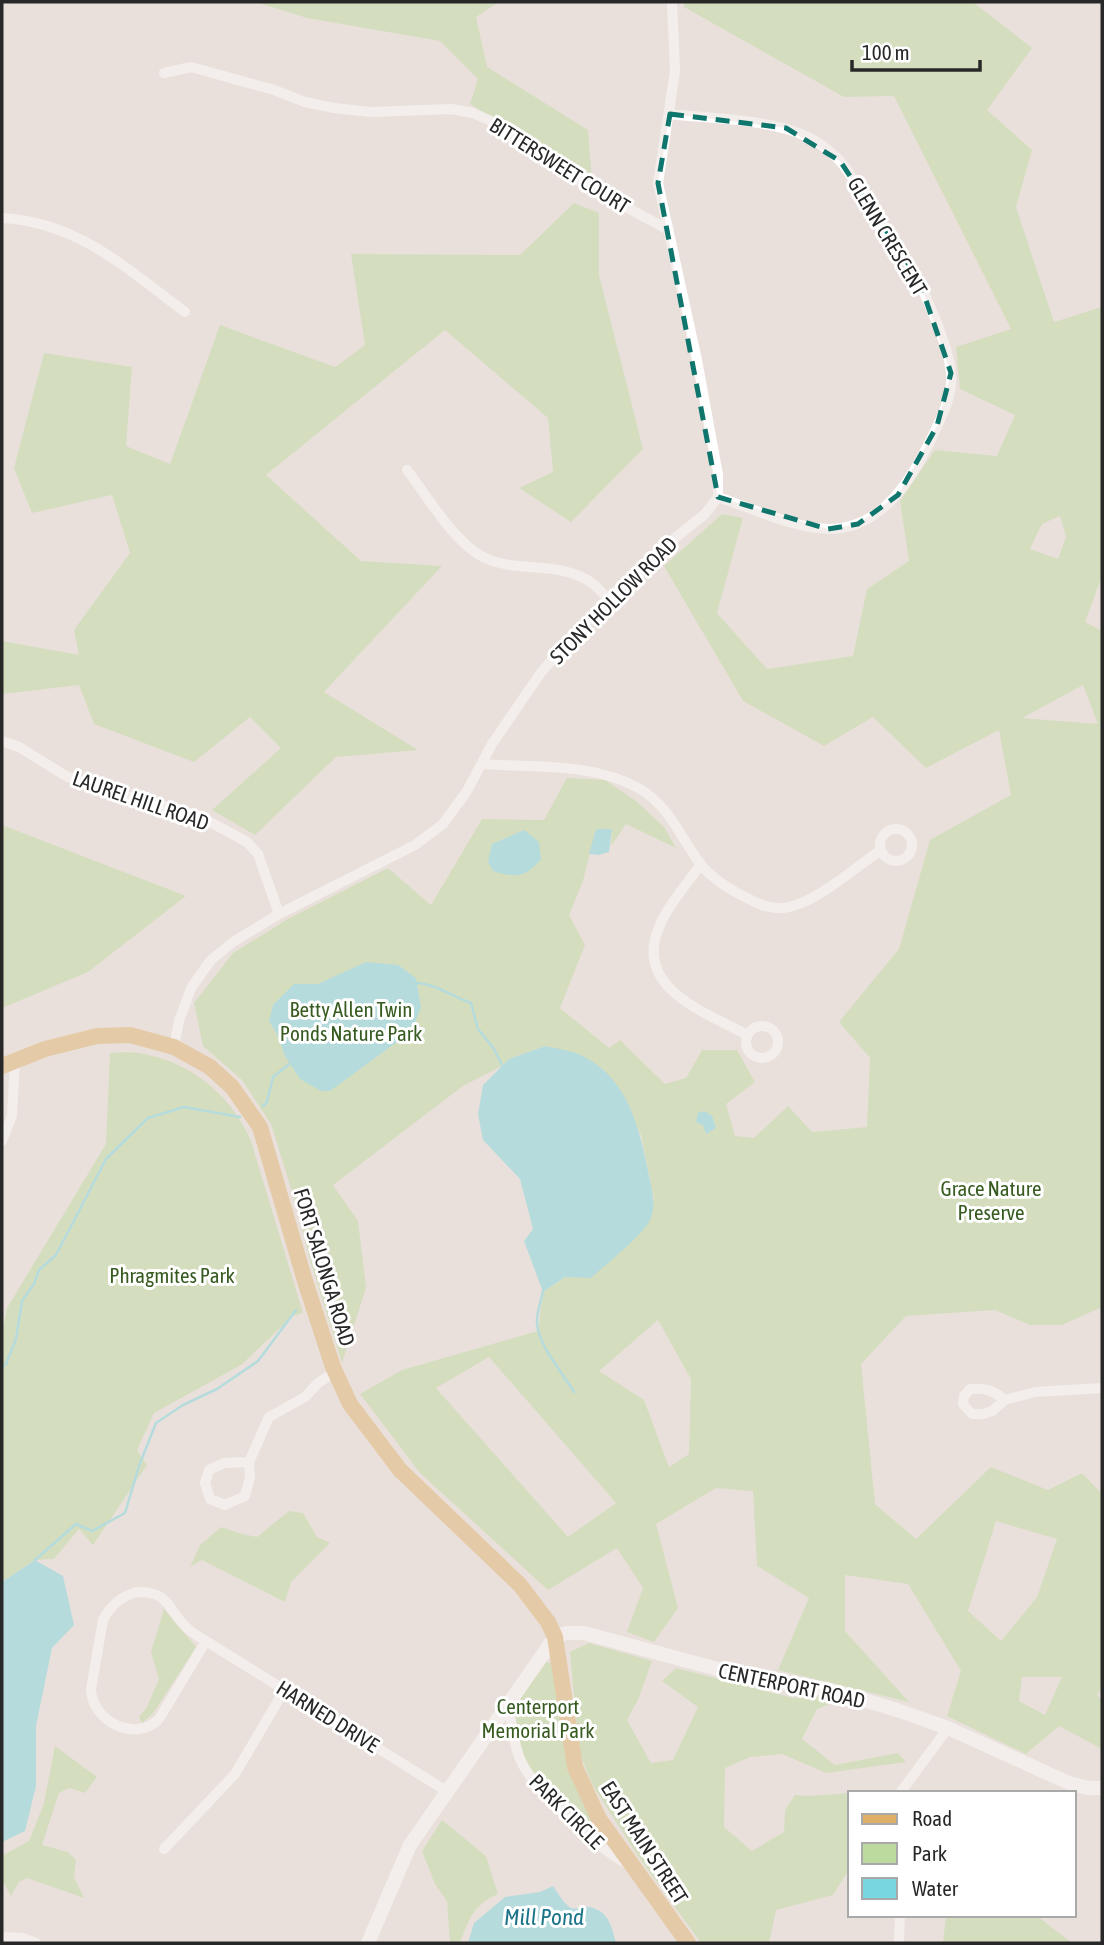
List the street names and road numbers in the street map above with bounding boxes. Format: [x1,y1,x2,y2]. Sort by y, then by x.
street label: BITTERSWEET COURT [486,112,634,218]
street label: GLENN CRESCENT [843,173,933,299]
street label: STONY HOLLOW ROAD [545,532,681,668]
street label: LAUREL HILL ROAD [70,765,212,835]
street label: FORT SALONGA ROAD [290,1185,360,1349]
street label: CENTERPORT ROAD [717,1658,867,1712]
street label: HARNED DRIVE [273,1675,384,1757]
street label: PARK CIRCLE [525,1769,609,1853]
street label: EAST MAIN STREET [597,1776,693,1908]

